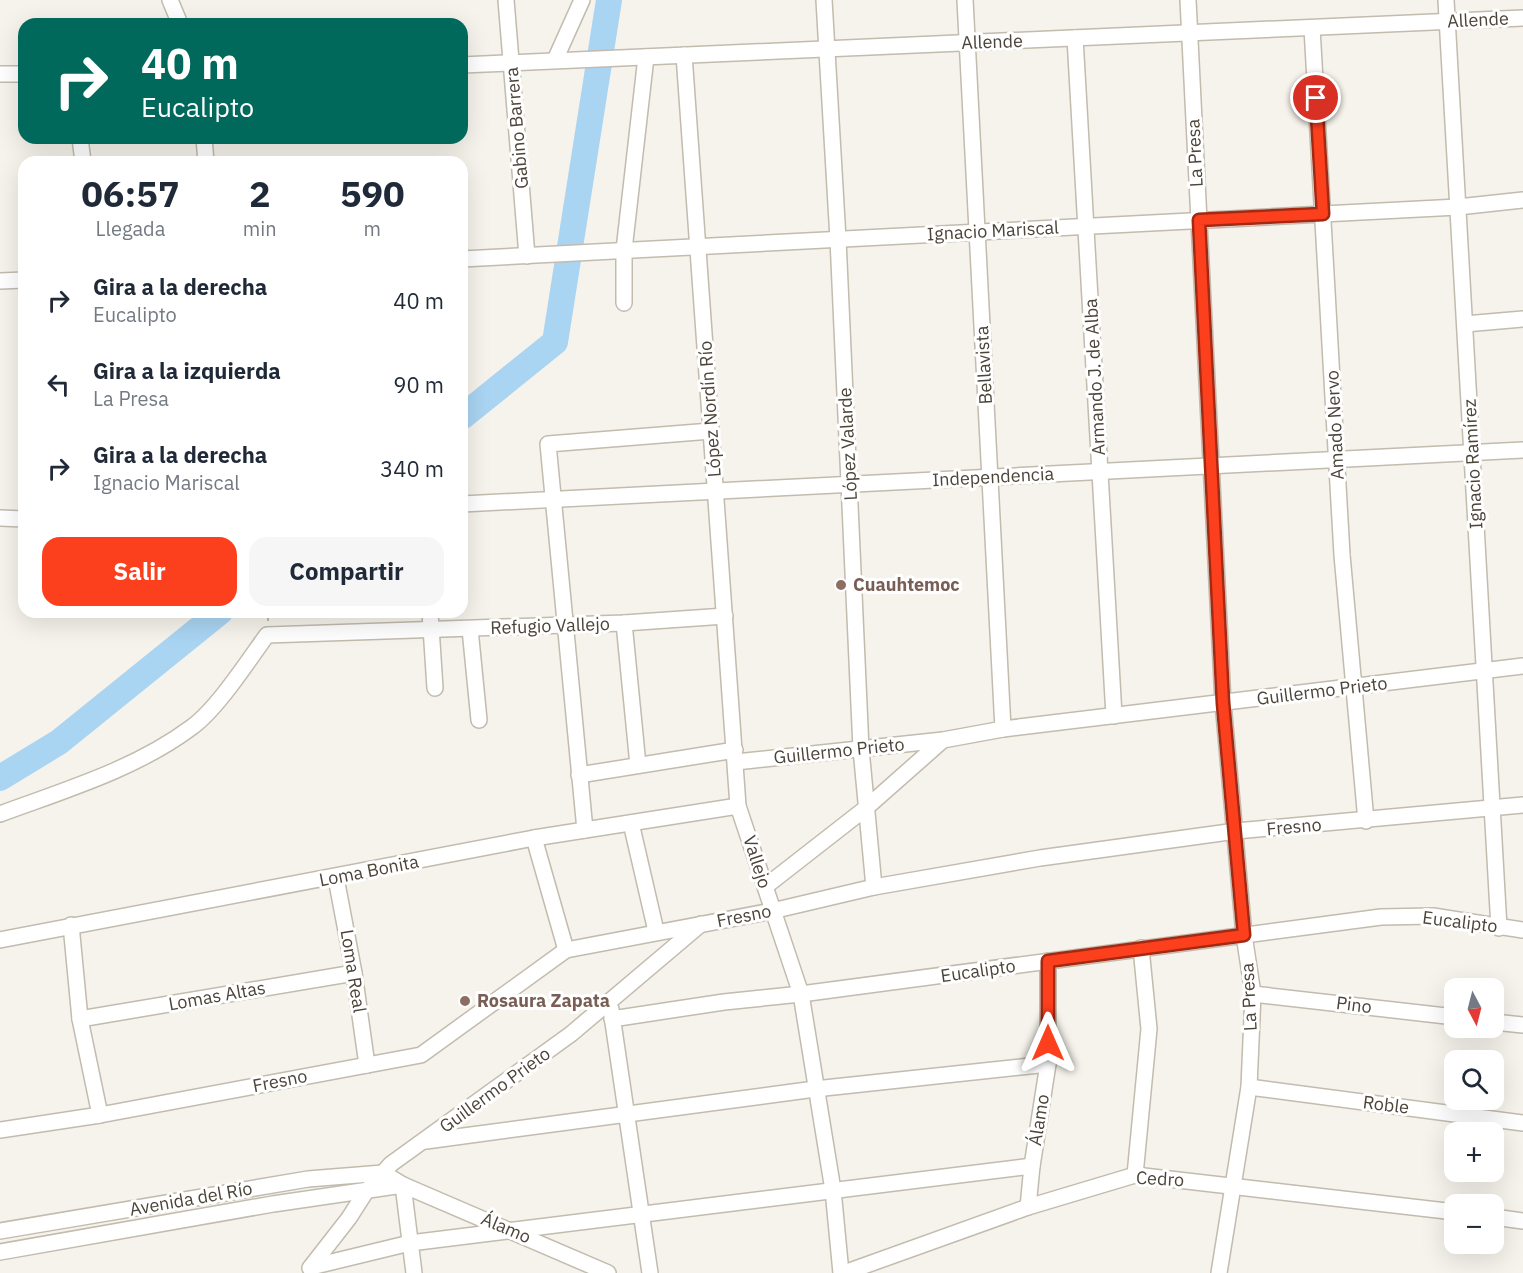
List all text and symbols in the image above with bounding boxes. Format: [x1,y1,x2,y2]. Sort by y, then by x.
street label: Allende [1447,6,1509,33]
street label: Allende [961,29,1023,54]
text: 40 m [141,36,239,91]
icon: right [42,42,120,120]
street label: Gabino Barrera [500,66,533,190]
pin [1290,72,1341,123]
icon: arrive [1299,81,1332,114]
text: Eucalipto [141,89,254,124]
street label: La Presa [1181,118,1208,188]
text: 06:57 [81,170,180,217]
text: 2 [249,170,271,217]
text: 590 [340,170,405,217]
text: Llegada [95,215,165,242]
text: min [243,215,277,242]
text: m [364,215,381,242]
street label: Ignacio Mariscal [926,216,1060,245]
text: Gira a la derecha [93,272,267,301]
icon: right [42,284,75,317]
text: 40 m [393,286,444,315]
street label: Armando J. de Alba [1079,297,1110,456]
text: Eucalipto [93,301,177,328]
street label: Bellavista [970,325,997,405]
street label: López Nordín Río [693,340,726,478]
text: Gira a la izquierda [93,356,281,385]
icon: left [42,368,75,401]
text: 90 m [393,370,444,399]
street label: Amado Nervo [1320,370,1349,480]
text: La Presa [93,385,169,412]
street label: López Valarde [833,387,862,501]
street label: Ignacio Ramírez [1458,398,1487,530]
text: Gira a la derecha [93,440,267,469]
icon: right [42,452,75,485]
text: 340 m [380,454,444,483]
street label: Independencia [931,462,1055,491]
text: Ignacio Mariscal [93,469,240,496]
button: Salir [42,537,237,606]
button: Compartir [249,537,444,606]
place label: Cuauhtemoc [853,573,960,596]
marker: Cuauhtemoc [834,578,848,592]
street label: Refugio Vallejo [490,612,610,639]
street label: Guillermo Prieto [1255,671,1389,710]
street label: Guillermo Prieto [772,732,906,769]
street label: Fresno [1265,813,1322,840]
street label: Vallejo [738,833,777,891]
street label: Loma Bonita [317,850,421,891]
street label: Fresno [715,899,773,932]
street label: Eucalipto [1421,905,1499,938]
street label: Loma Real [336,928,371,1014]
street label: Eucalipto [939,954,1017,987]
street label: La Presa [1235,962,1262,1032]
street label: Lomas Altas [167,976,267,1015]
north arrow [1444,978,1504,1038]
map controls [1444,978,1504,1254]
place label: Rosaura Zapata [477,989,610,1012]
street label: Pino [1335,991,1373,1018]
marker: Rosaura Zapata [458,994,472,1008]
position arrow [1016,1011,1080,1075]
street label: Guillermo Prieto [435,1042,555,1138]
button: search [1444,1050,1504,1110]
street label: Fresno [251,1064,309,1097]
street label: Roble [1362,1090,1411,1119]
street label: Álamo [1023,1093,1054,1147]
button: + [1444,1122,1504,1182]
street label: Cedro [1135,1166,1185,1191]
street label: Avenida del Río [128,1176,254,1221]
button: − [1444,1194,1504,1254]
street label: Álamo [478,1207,535,1248]

